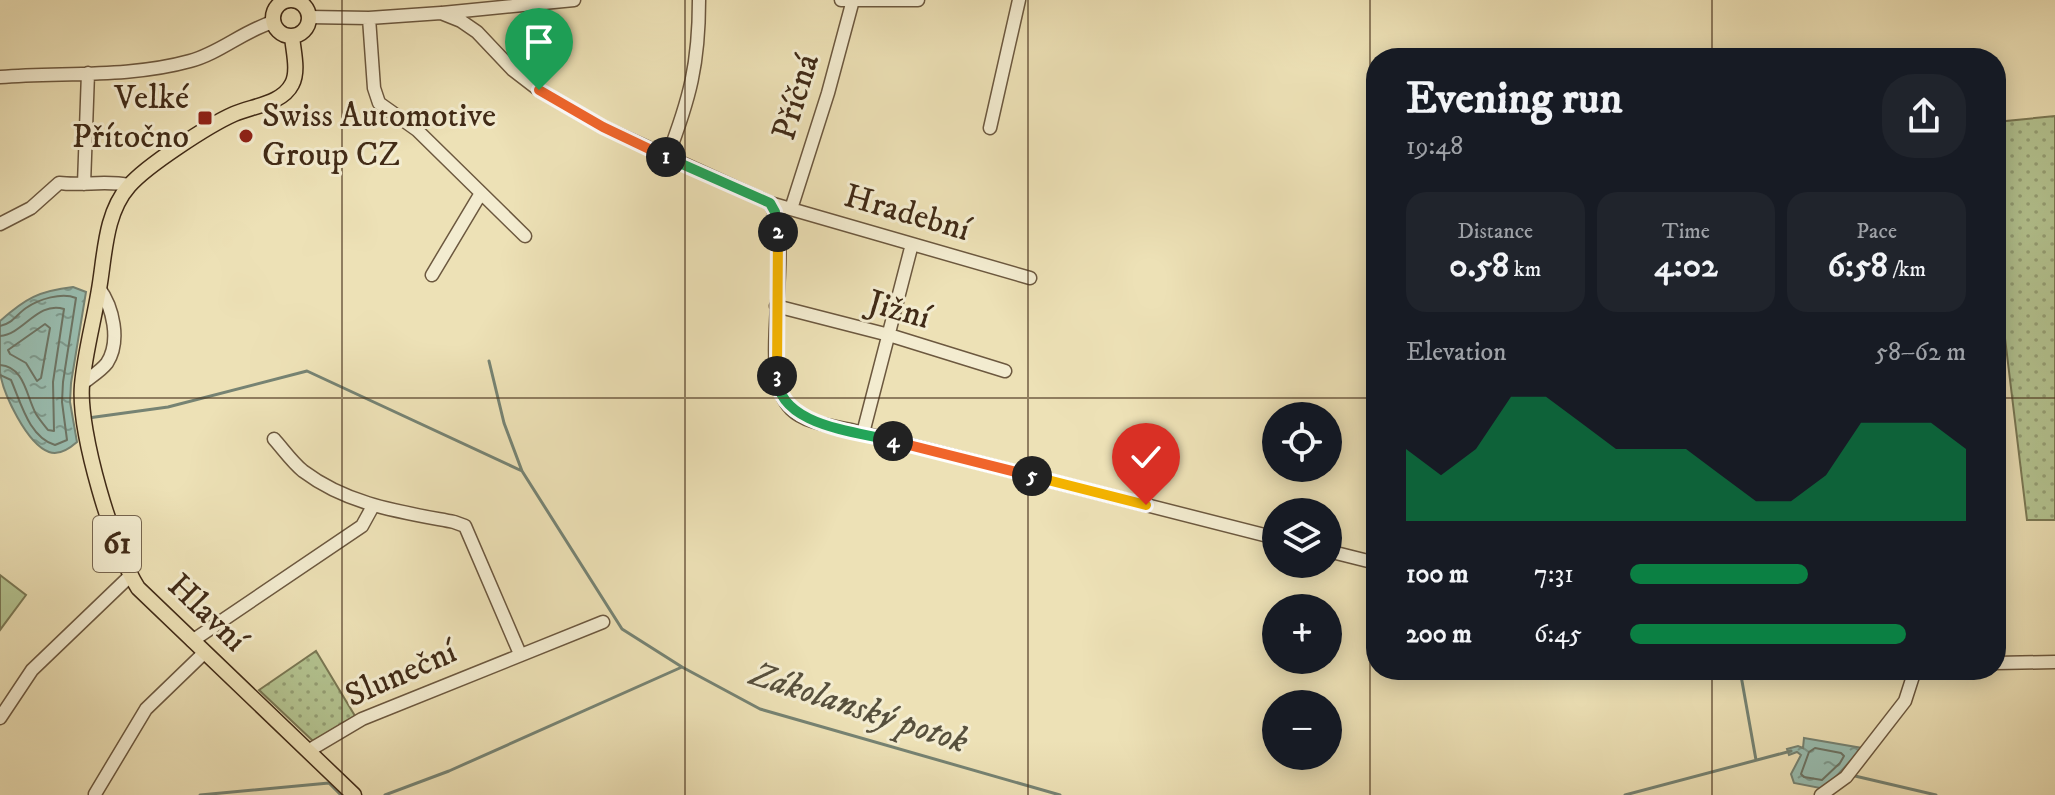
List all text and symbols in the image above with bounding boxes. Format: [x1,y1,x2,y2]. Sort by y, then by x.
pin [505,8,573,90]
icon: arrive [517,20,561,64]
street label: Příčná [763,48,829,145]
text: Evening run [1406,72,1623,127]
button: share [1882,74,1966,158]
place label: Velké Přítočno [72,77,189,158]
place label: Swiss Automotive Group CZ [262,95,496,176]
marker: Velké Přítočno [196,109,214,127]
marker: Swiss Automotive Group CZ [237,127,255,145]
text: 19:48 [1406,130,1463,163]
pin: 1 [646,137,686,177]
text: 1 [662,143,670,170]
street label: Hradební [839,175,977,252]
pin: 2 [758,212,798,252]
text: 2 [773,218,783,245]
text: Distance [1457,218,1533,245]
text: Time [1662,218,1710,245]
text: Pace [1856,218,1897,245]
text: 0.58 [1449,245,1509,287]
text: 4:02 [1654,245,1718,287]
text: 6:58 [1827,245,1888,287]
text: km [1509,256,1541,283]
text: /km [1888,256,1926,283]
street label: Jižní [860,280,937,339]
text: Elevation [1406,336,1507,369]
text: 58–62 m [1875,336,1966,369]
pin: 3 [757,356,797,396]
text: 3 [773,362,781,389]
map controls [1262,402,1342,770]
button: locate [1262,402,1342,482]
pin: 4 [873,421,913,461]
pin [1112,423,1180,505]
text: 4 [887,427,899,454]
icon: check [1124,435,1168,479]
pin: 5 [1012,456,1052,496]
text: 5 [1027,462,1037,489]
button: layers [1262,498,1342,578]
road number: 61 [93,516,141,572]
text: 100 m [1406,558,1469,591]
text: 7:31 [1534,558,1574,591]
street label: Hlavní [158,565,257,663]
button: + [1262,594,1342,674]
text: 200 m [1406,618,1472,651]
text: 6:45 [1534,618,1582,651]
street label: Sluneční [339,630,465,717]
water label: Zákolanský potok [743,651,973,764]
button: − [1262,690,1342,770]

